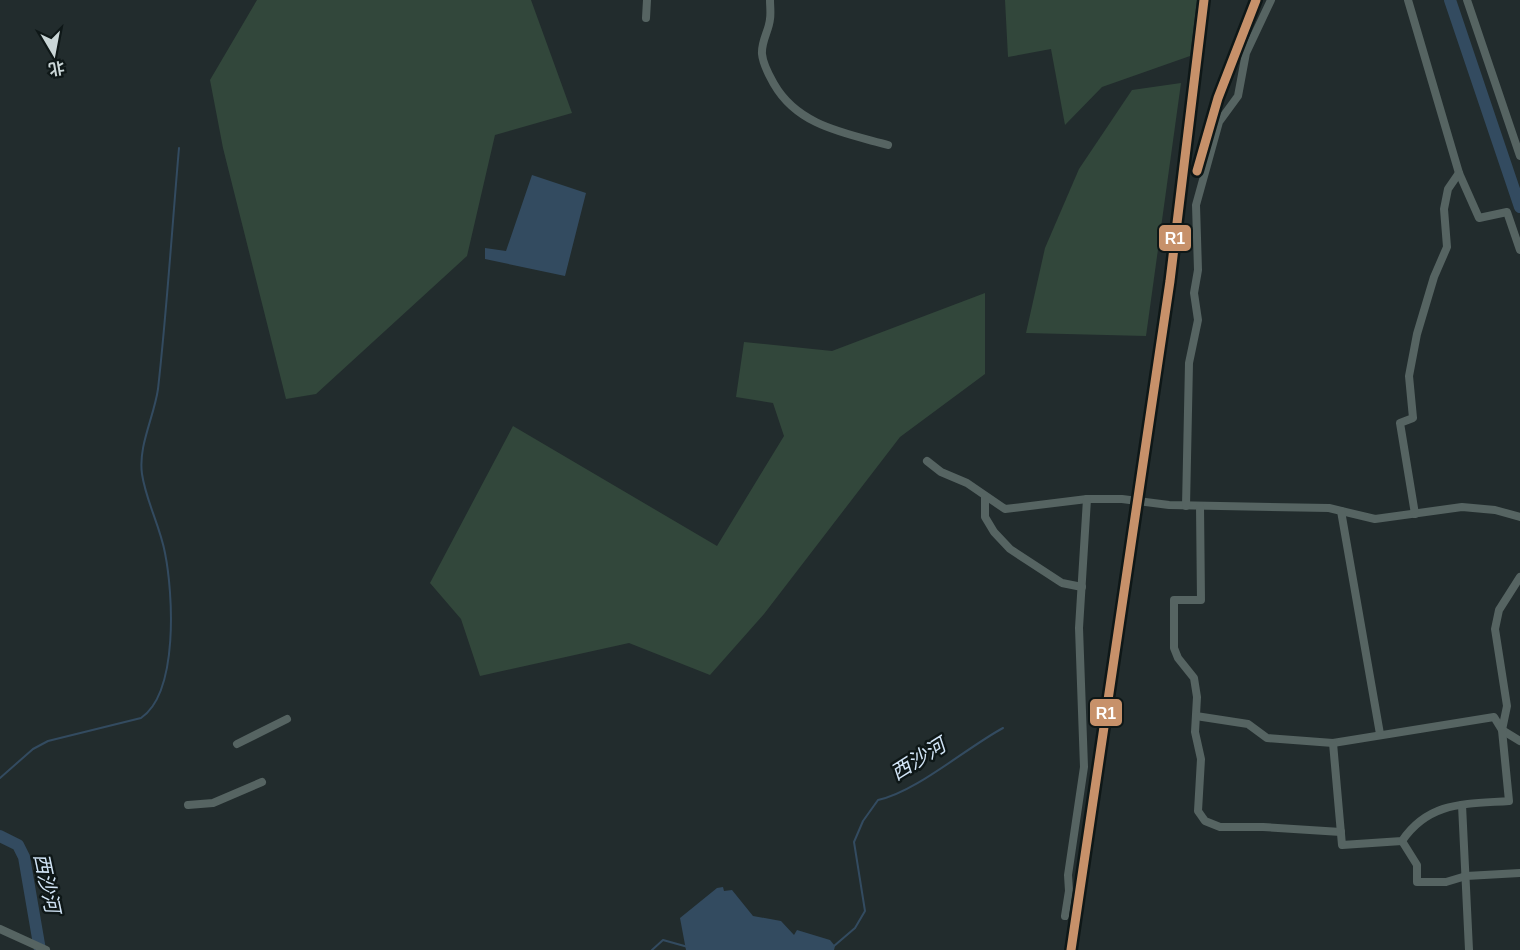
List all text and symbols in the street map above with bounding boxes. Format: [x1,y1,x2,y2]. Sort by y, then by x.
north arrow [24,24,84,84]
text: 北 [47,59,66,78]
line badge: R1 [1158,224,1192,252]
text: R1 [1165,230,1185,247]
line badge: R1 [1089,698,1123,727]
text: R1 [1096,705,1116,722]
water label: 西沙河 [887,732,953,784]
water label: 西沙河 [30,851,65,919]

